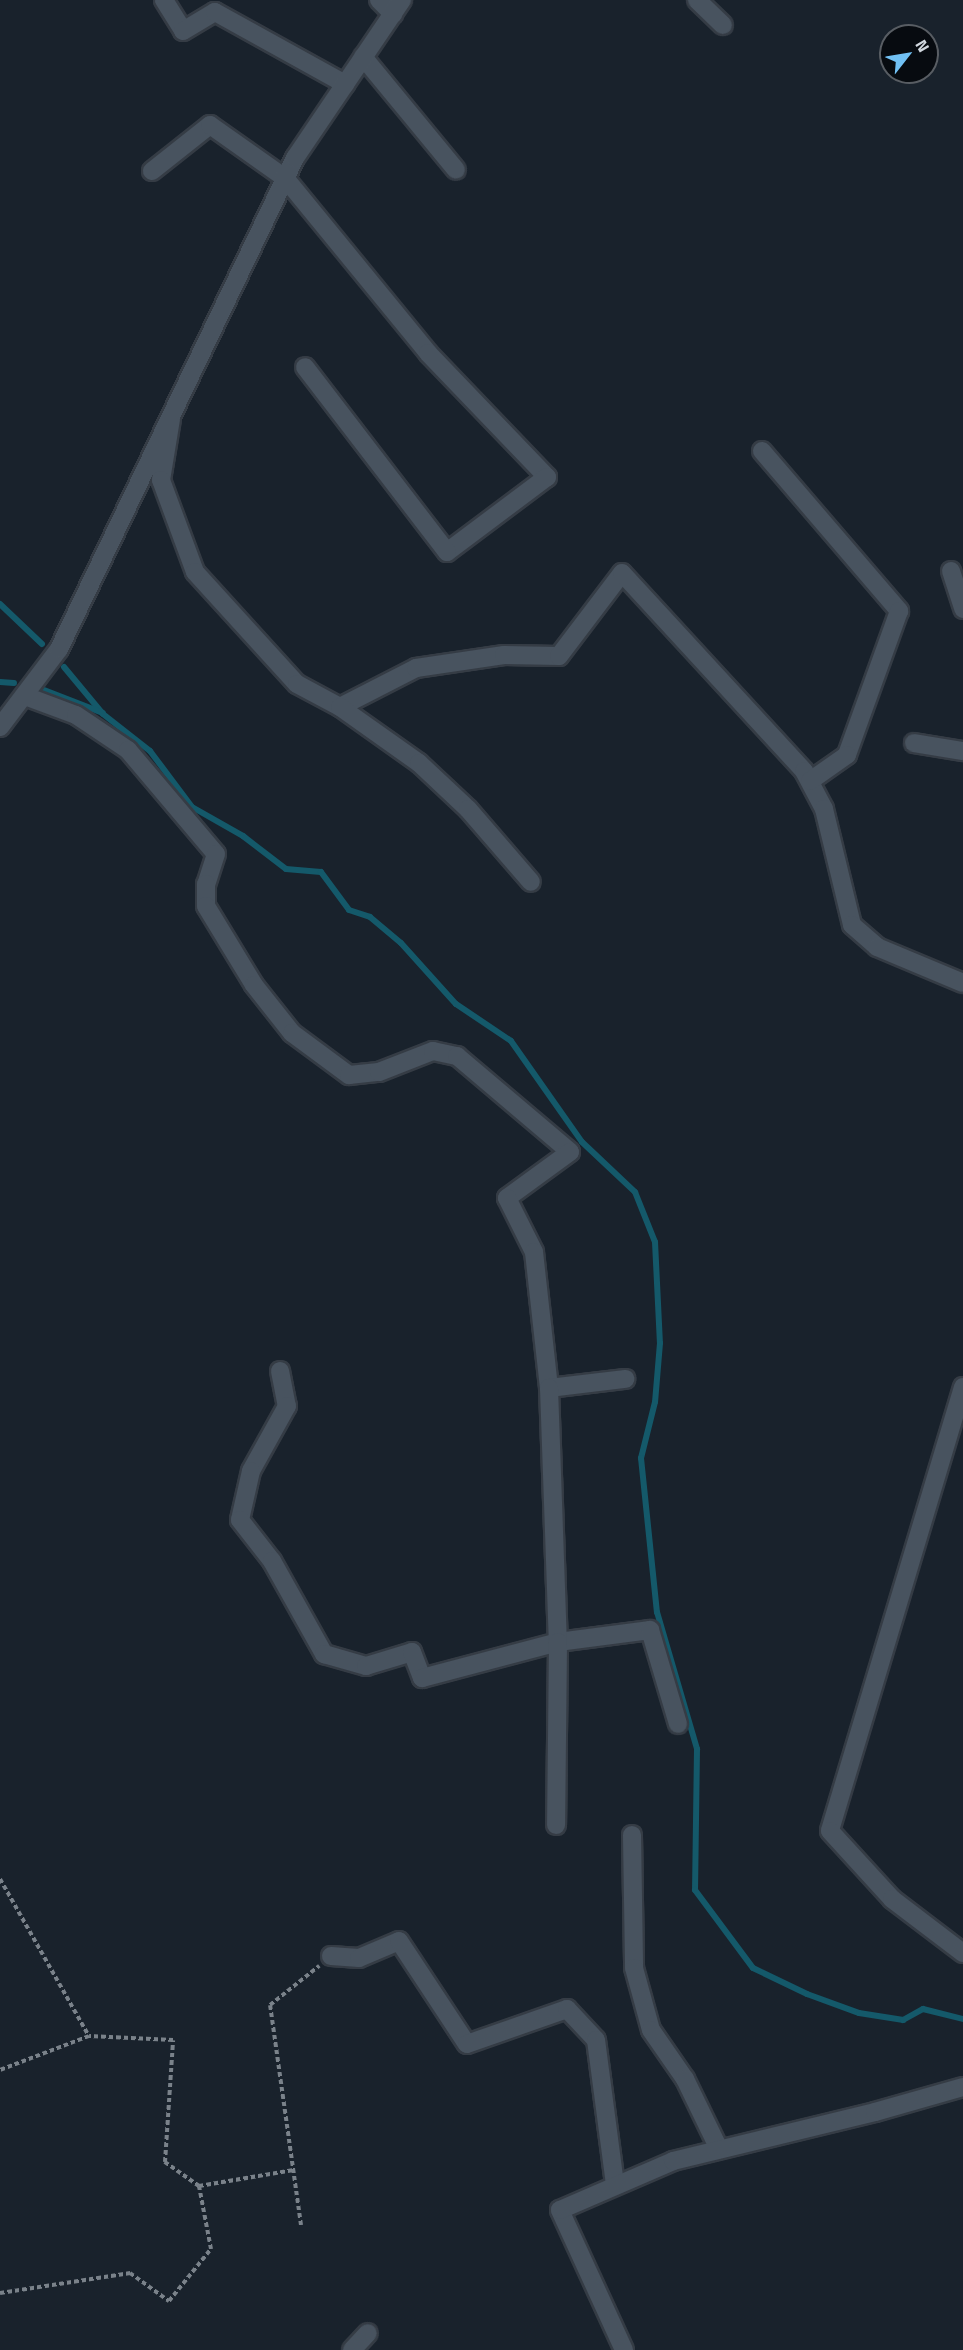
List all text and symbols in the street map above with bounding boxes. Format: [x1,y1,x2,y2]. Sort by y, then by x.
north arrow [879,24,939,84]
text: N [910,35,936,57]

